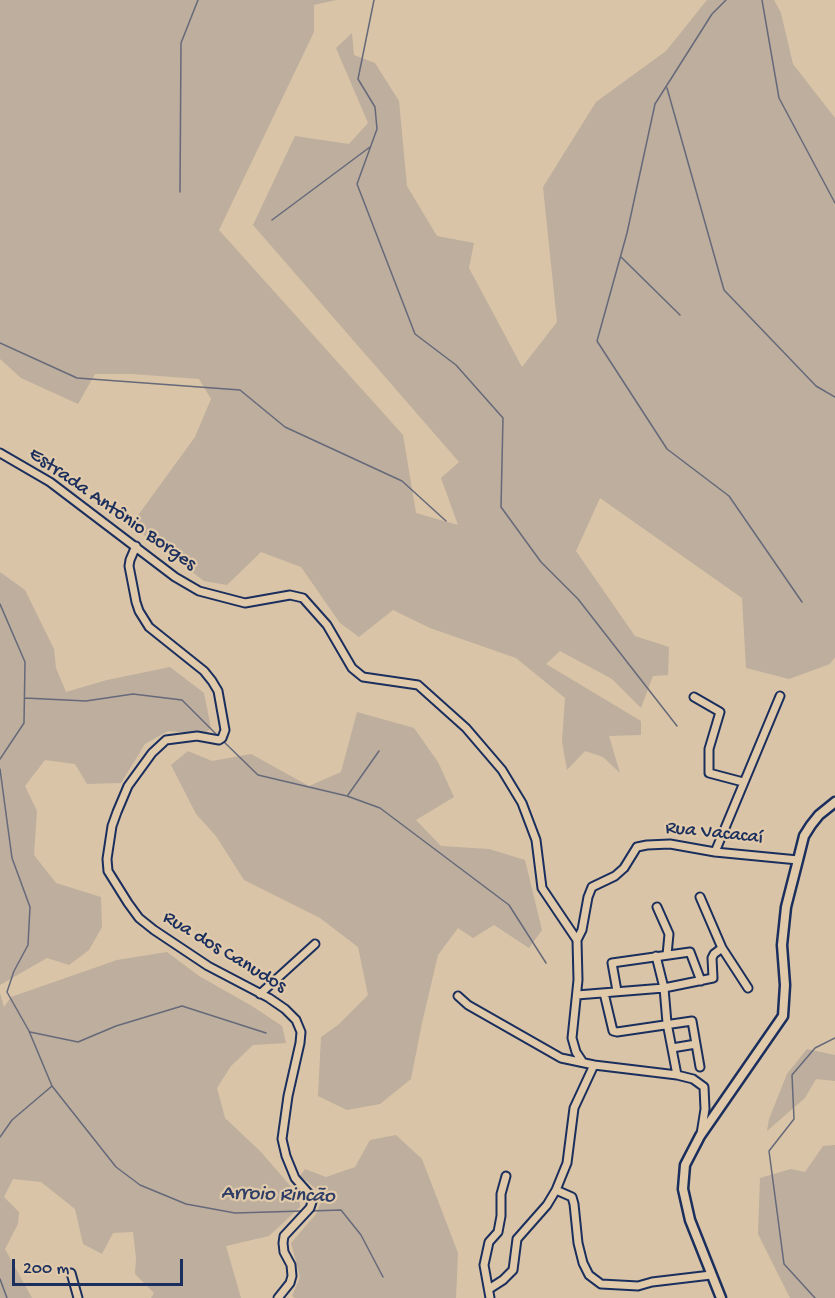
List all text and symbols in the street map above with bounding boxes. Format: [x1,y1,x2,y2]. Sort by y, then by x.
street label: Estrada Antônio Borges [23,443,201,577]
street label: Rua Vacacaí [664,817,764,851]
street label: Rua dos Canudos [158,907,290,999]
water label: Arroio Rincão [221,1181,335,1211]
scale bar [15,1247,186,1285]
text: 200 m [23,1259,69,1280]

